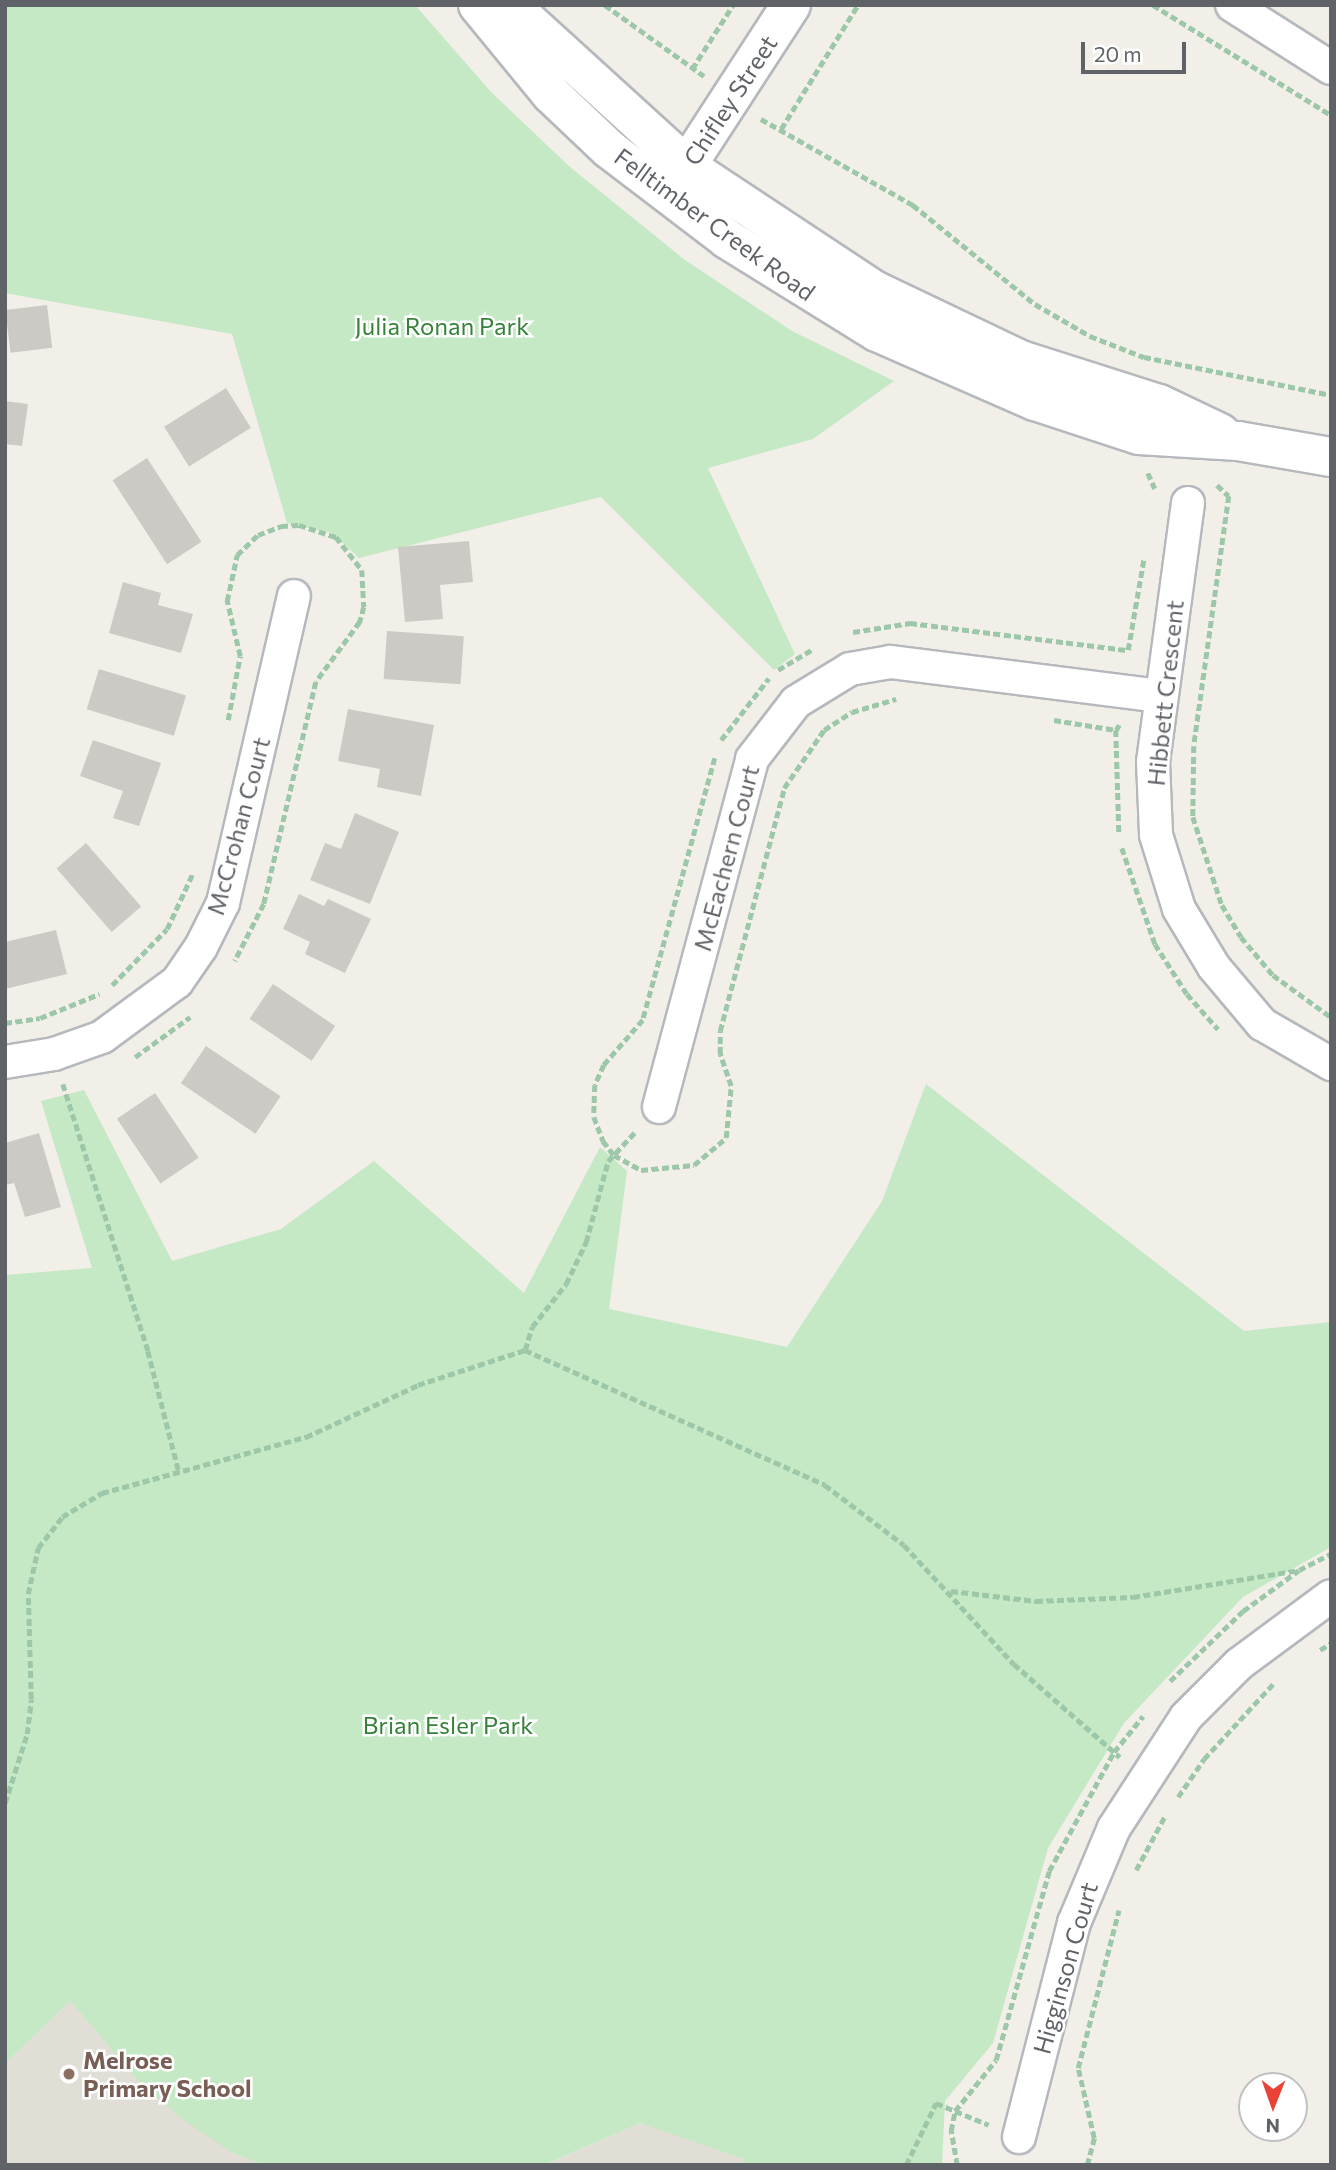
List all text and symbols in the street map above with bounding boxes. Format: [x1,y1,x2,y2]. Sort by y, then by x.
scale bar [1084,28,1189,72]
street label: Chifley Street [677,30,783,170]
text: 20 m [1094,41,1142,66]
street label: Felltimber Creek Road [609,142,821,306]
park label: Julia Ronan Park [355,312,529,340]
street label: Hibbett Crescent [1141,599,1189,787]
street label: McCrohan Court [200,734,276,918]
street label: McEachern Court [687,762,765,954]
park label: Brian Esler Park [363,1711,533,1739]
street label: Higginson Court [1027,1879,1103,2057]
place label: Melrose Primary School [83,2046,252,2102]
marker: Melrose Primary School [61,2066,77,2082]
north arrow [1238,2072,1308,2142]
text: N [1265,2115,1280,2138]

